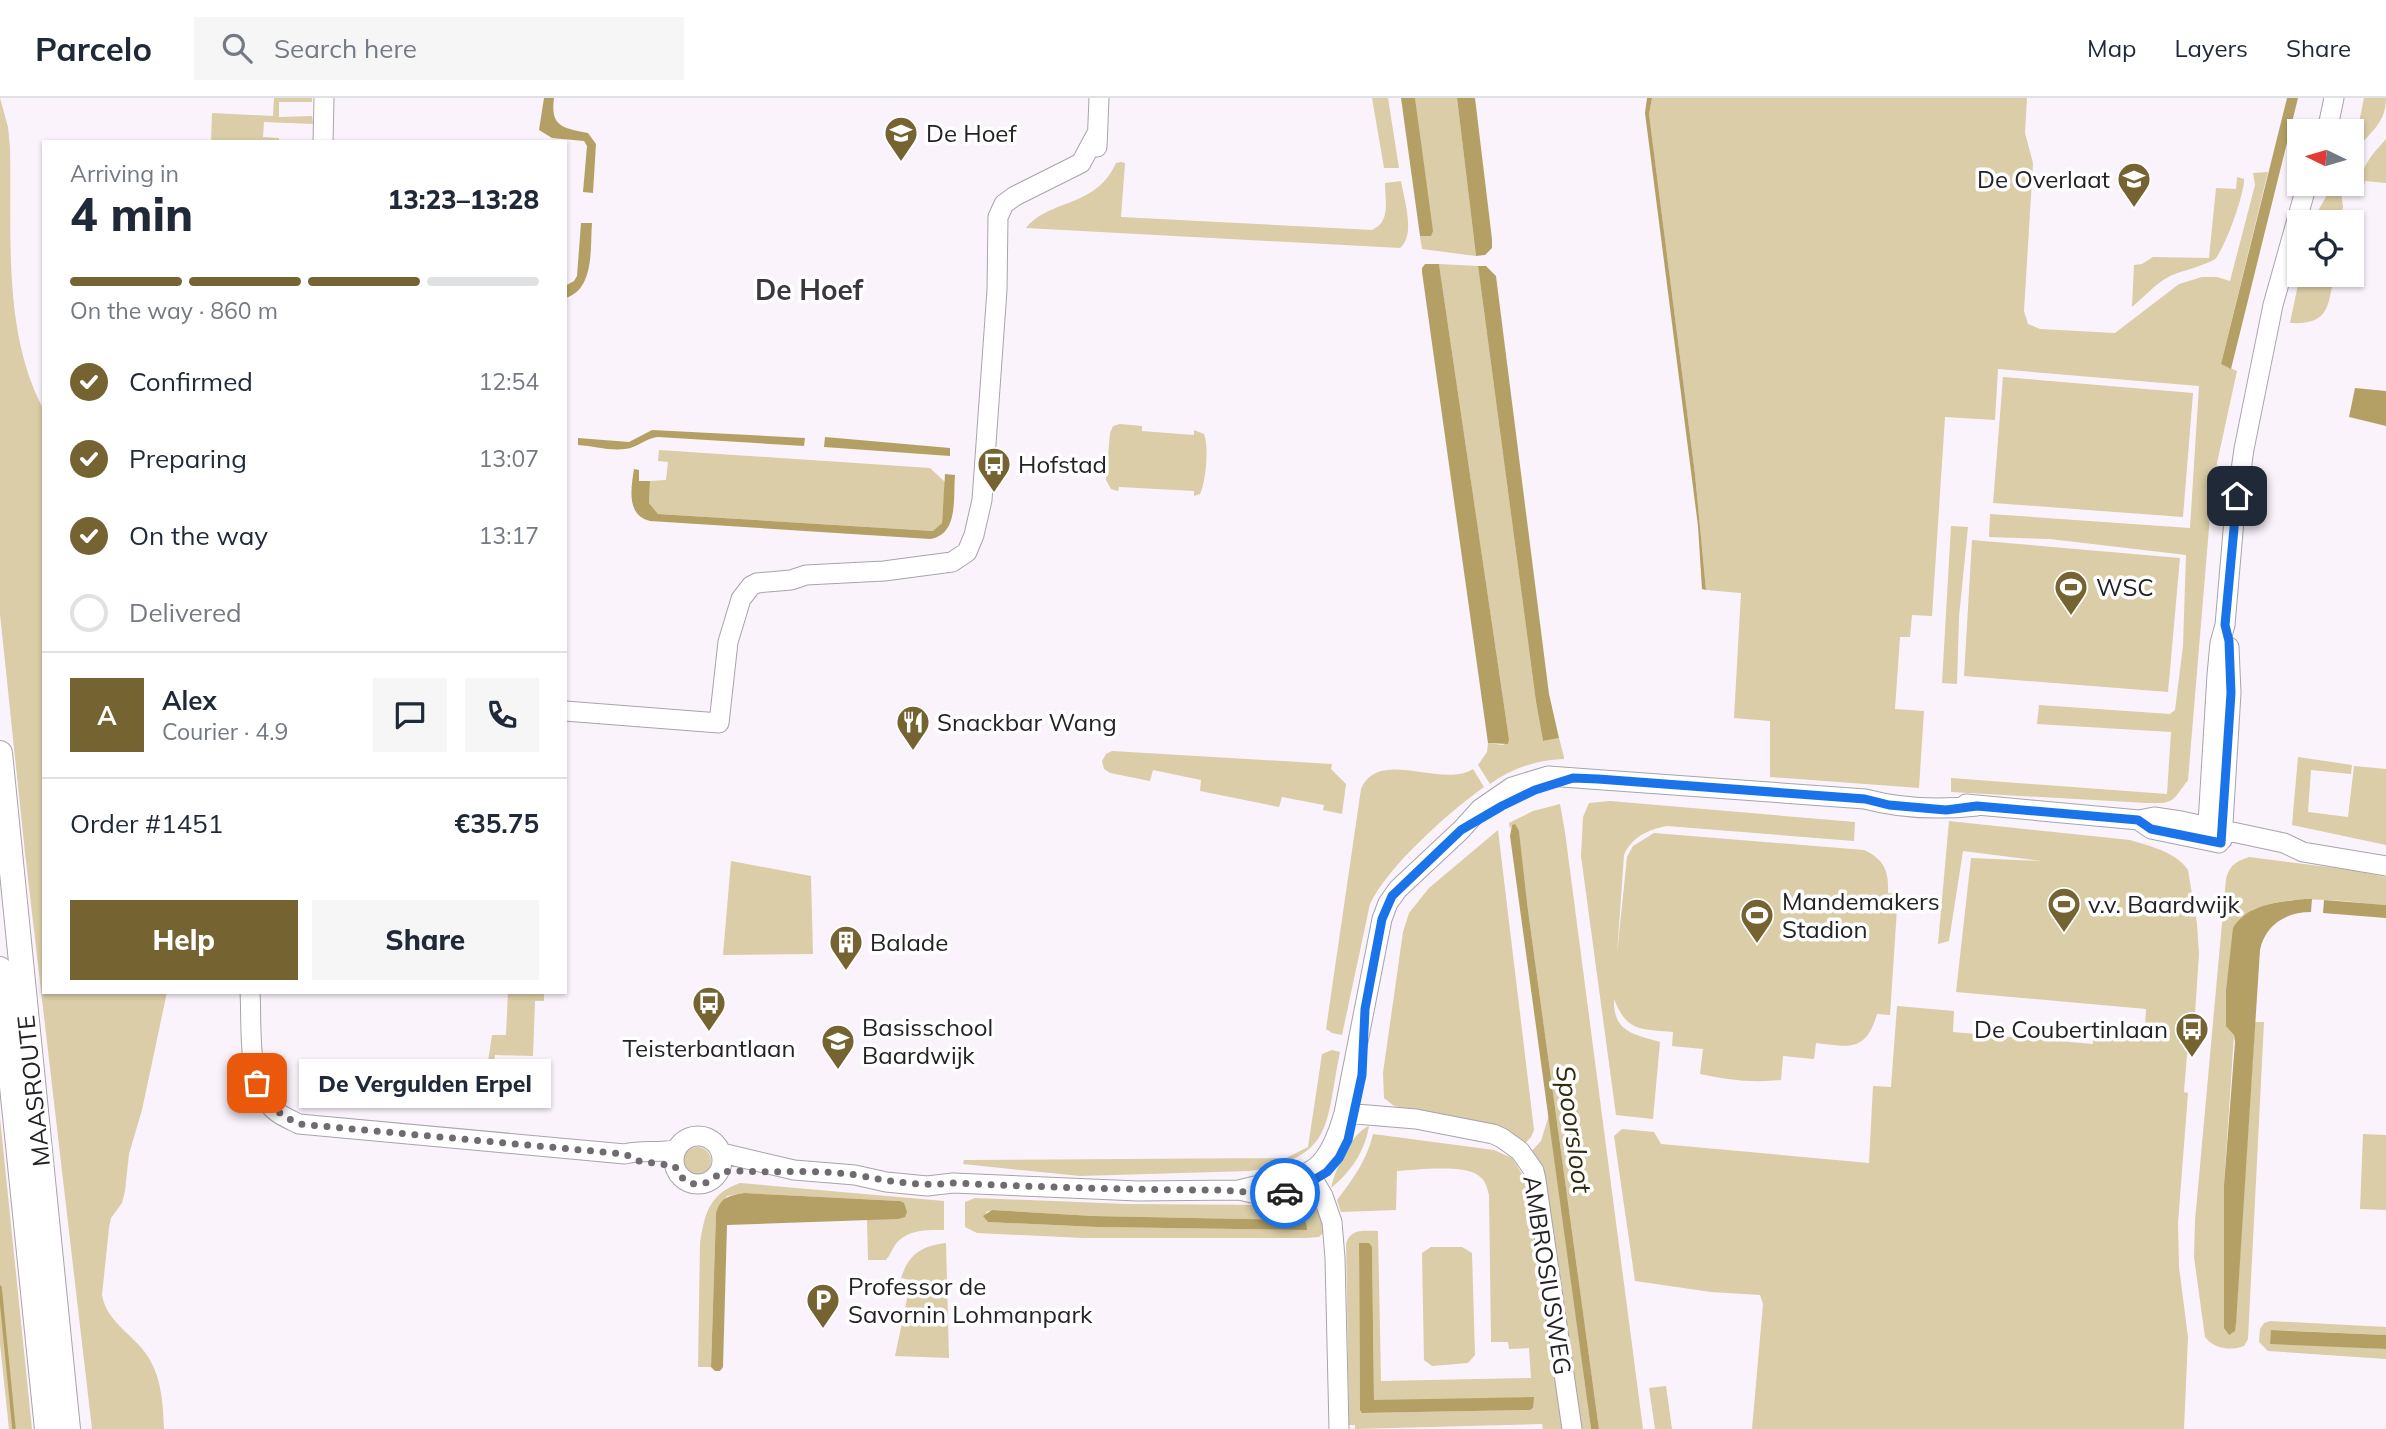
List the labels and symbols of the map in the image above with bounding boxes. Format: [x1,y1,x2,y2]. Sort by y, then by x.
school or university icon: De Hoef [882,114,920,163]
place label: De Hoef [926,118,1017,148]
north arrow [2287,119,2364,196]
school or university icon: De Overlaat [2115,160,2153,209]
place label: De Overlaat [1977,164,2110,194]
district label: De Hoef [755,272,864,307]
bus stop icon: Hofstad [975,445,1013,494]
place label: Hofstad [1018,449,1107,479]
pin [2207,466,2267,526]
sports icon: WSC [2052,568,2090,617]
place label: WSC [2096,572,2154,602]
restaurant icon: Snackbar Wang [894,703,932,752]
place label: Snackbar Wang [937,707,1117,737]
sports icon: v.v. Baardwijk [2045,885,2083,934]
place label: Mandemakers Stadion [1782,886,1940,944]
place label: v.v. Baardwijk [2088,889,2241,919]
sports icon: Mandemakers Stadion [1738,896,1776,945]
building icon: Balade [827,923,865,972]
place label: Balade [870,927,948,957]
bus stop icon: Teisterbantlaan [690,984,728,1033]
bus stop icon: De Coubertinlaan [2173,1010,2211,1059]
place label: Basisschool Baardwijk [862,1012,993,1070]
street label: MAASROUTE [10,1014,56,1168]
place label: De Coubertinlaan [1974,1014,2168,1044]
school or university icon: Basisschool Baardwijk [819,1022,857,1071]
place label: Teisterbantlaan [622,1033,796,1063]
pin [227,1053,287,1113]
callout: De Vergulden Erpel [299,1058,551,1108]
water label: Spoorsloot [1549,1063,1599,1196]
courier [1250,1158,1320,1228]
street label: AMBROSIUSWEG [1517,1173,1579,1377]
place label: Professor de Savornin Lohmanpark [848,1271,1093,1329]
parking icon: Professor de Savornin Lohmanpark [804,1281,842,1330]

